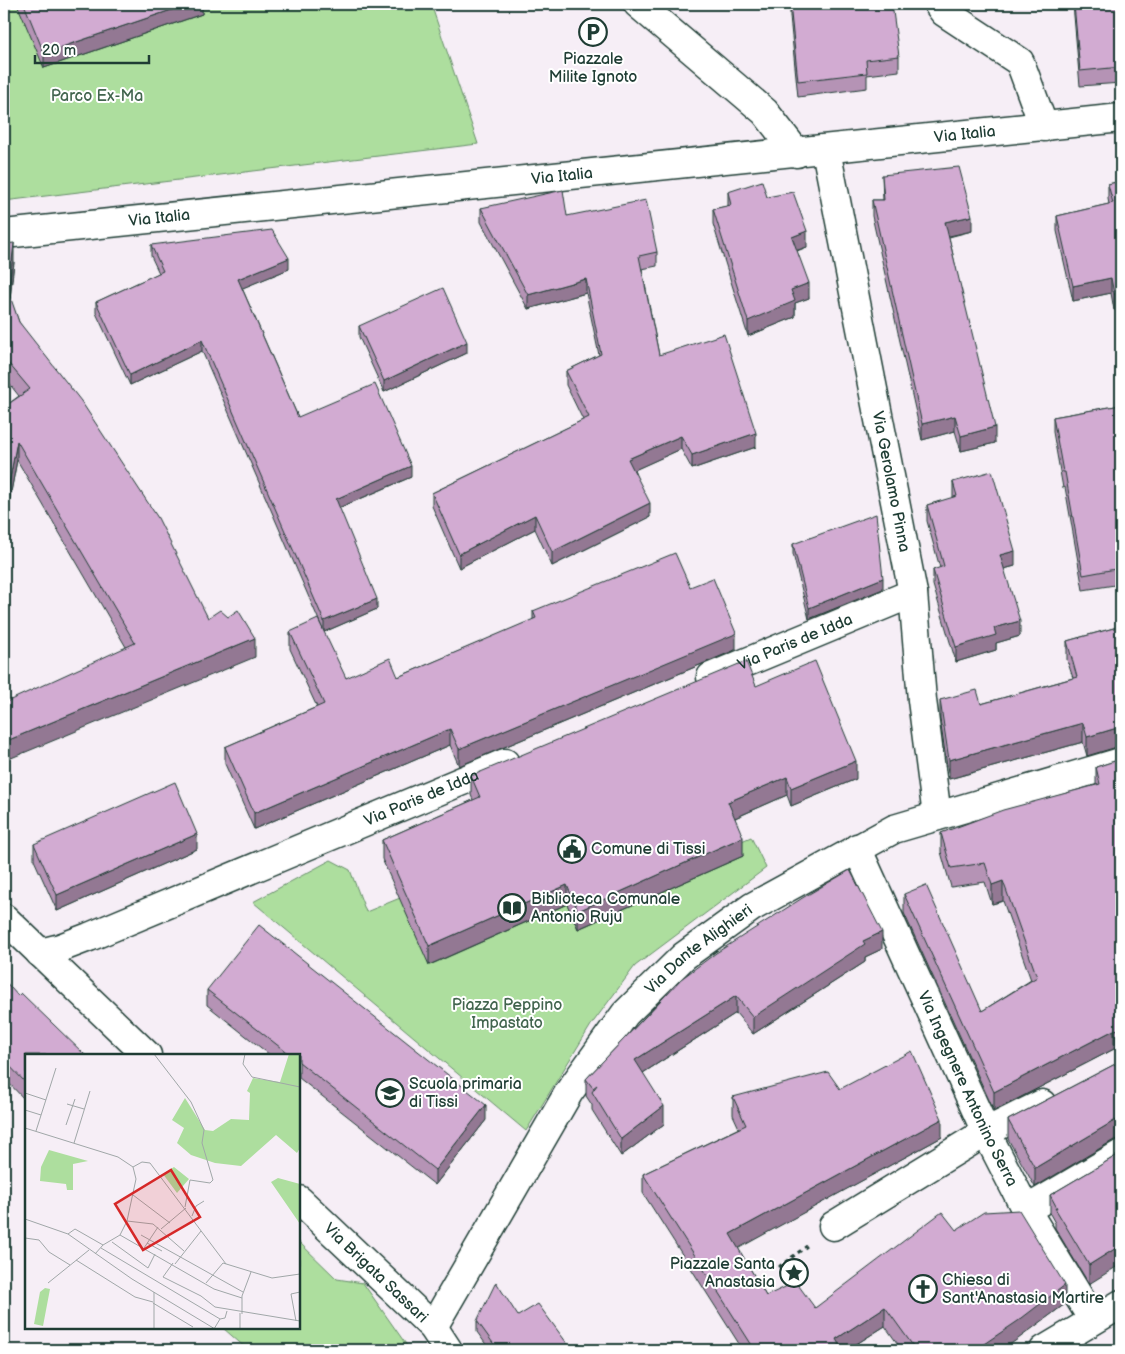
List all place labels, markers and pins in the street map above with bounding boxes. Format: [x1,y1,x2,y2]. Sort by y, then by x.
parking icon: Piazzale Milite Ignoto [578,17,608,47]
place label: Piazzale Milite Ignoto [549,50,637,87]
public building icon: Comune di Tissi [557,834,587,864]
place label: Comune di Tissi [591,840,705,859]
place label: Biblioteca Comunale Antonio Ruju [531,890,681,927]
library icon: Biblioteca Comunale Antonio Ruju [497,893,527,923]
place label: Scuola primaria di Tissi [409,1075,522,1112]
school or university icon: Scuola primaria di Tissi [375,1078,405,1108]
place label: Piazzale Santa Anastasia [670,1255,775,1292]
place icon: Piazzale Santa Anastasia [779,1258,809,1288]
place label: Chiesa di Sant'Anastasia Martire [942,1271,1105,1308]
church icon: Chiesa di Sant'Anastasia Martire [908,1274,938,1304]

